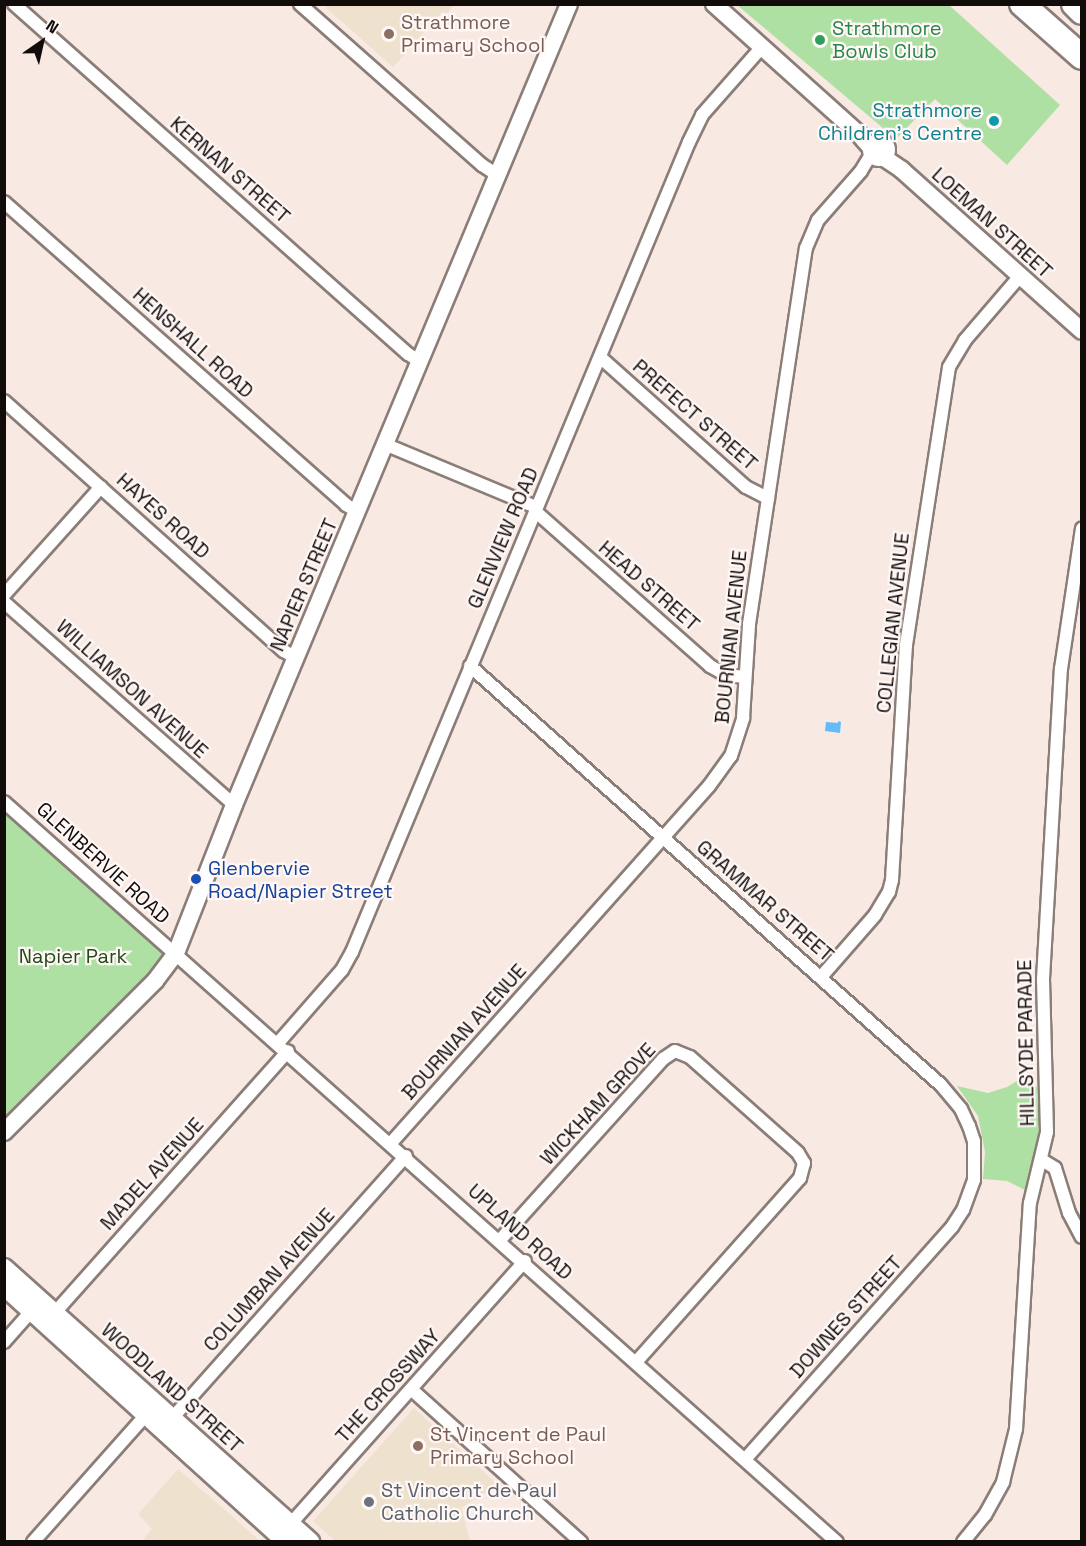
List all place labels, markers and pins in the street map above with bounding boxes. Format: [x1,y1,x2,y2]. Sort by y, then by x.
place label: Strathmore Primary School [401,11,545,58]
place label: Strathmore Bowls Club [832,16,942,63]
marker: Strathmore Primary School [382,27,396,41]
marker: Strathmore Bowls Club [813,33,827,47]
place label: Strathmore Children's Centre [818,98,982,145]
marker: Strathmore Children's Centre [987,114,1001,128]
place label: Glenbervie Road/Napier Street [208,856,393,903]
marker: Glenbervie Road/Napier Street [189,872,203,886]
place label: St Vincent de Paul Primary School [430,1422,606,1469]
marker: St Vincent de Paul Primary School [411,1439,425,1453]
place label: St Vincent de Paul Catholic Church [381,1478,557,1525]
marker: St Vincent de Paul Catholic Church [362,1495,376,1509]

